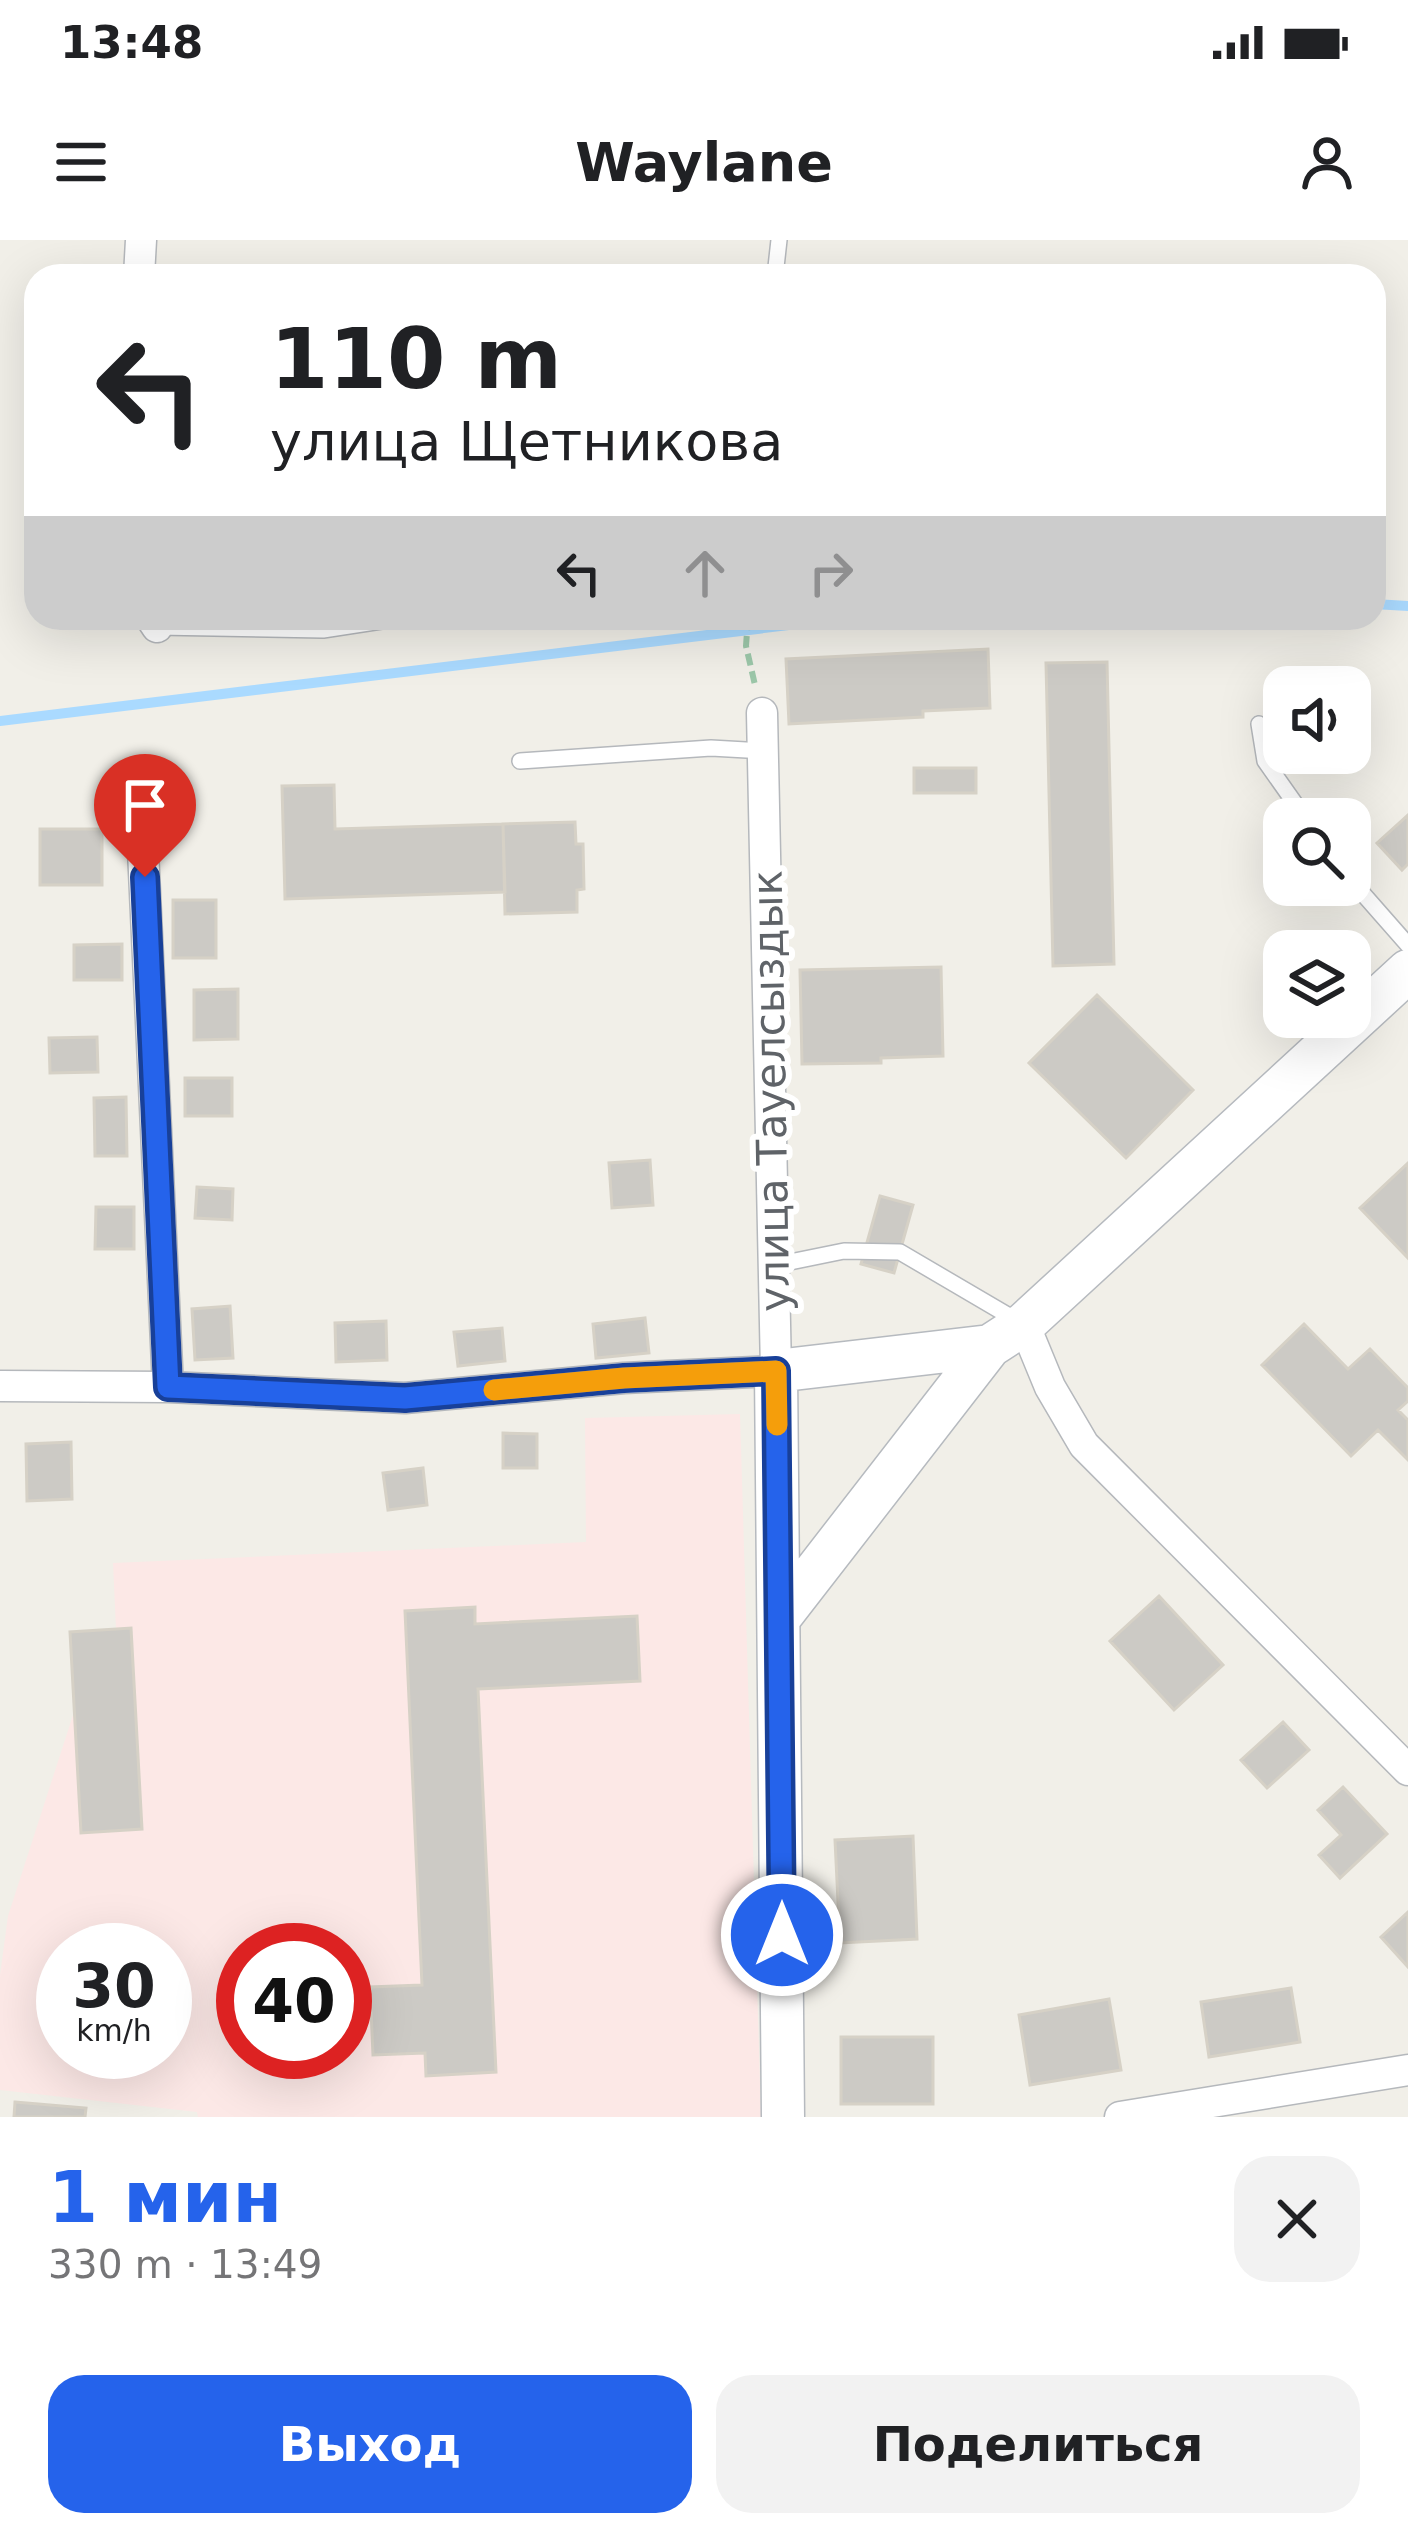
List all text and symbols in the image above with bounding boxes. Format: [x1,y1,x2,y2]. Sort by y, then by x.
text: 13:48 [60,16,203,69]
icon: menu [48,129,114,195]
icon: person [1294,129,1360,195]
text: Waylane [575,131,833,194]
text: 110 m [270,310,562,408]
icon: left [72,312,228,468]
text: улица Щетникова [270,410,783,473]
icon: left [546,540,612,606]
icon: ahead [672,540,738,606]
icon: right [798,540,864,606]
map controls [1263,666,1371,1038]
button: sound [1263,666,1371,774]
pin [94,754,196,877]
icon: arrive [112,772,178,838]
button: search [1263,798,1371,906]
street label: улица Тауелсыздык [743,870,799,1312]
button: layers [1263,930,1371,1038]
position arrow [719,1872,845,1998]
speed limit sign: 40 [216,1923,372,2079]
text: 30 [72,1951,156,2021]
text: km/h [76,2013,152,2048]
text: 1 мин [48,2155,282,2239]
button: close [1234,2156,1360,2282]
text: 330 m · 13:49 [48,2242,322,2287]
button: Выход [48,2375,692,2513]
button: Поделиться [716,2375,1360,2513]

